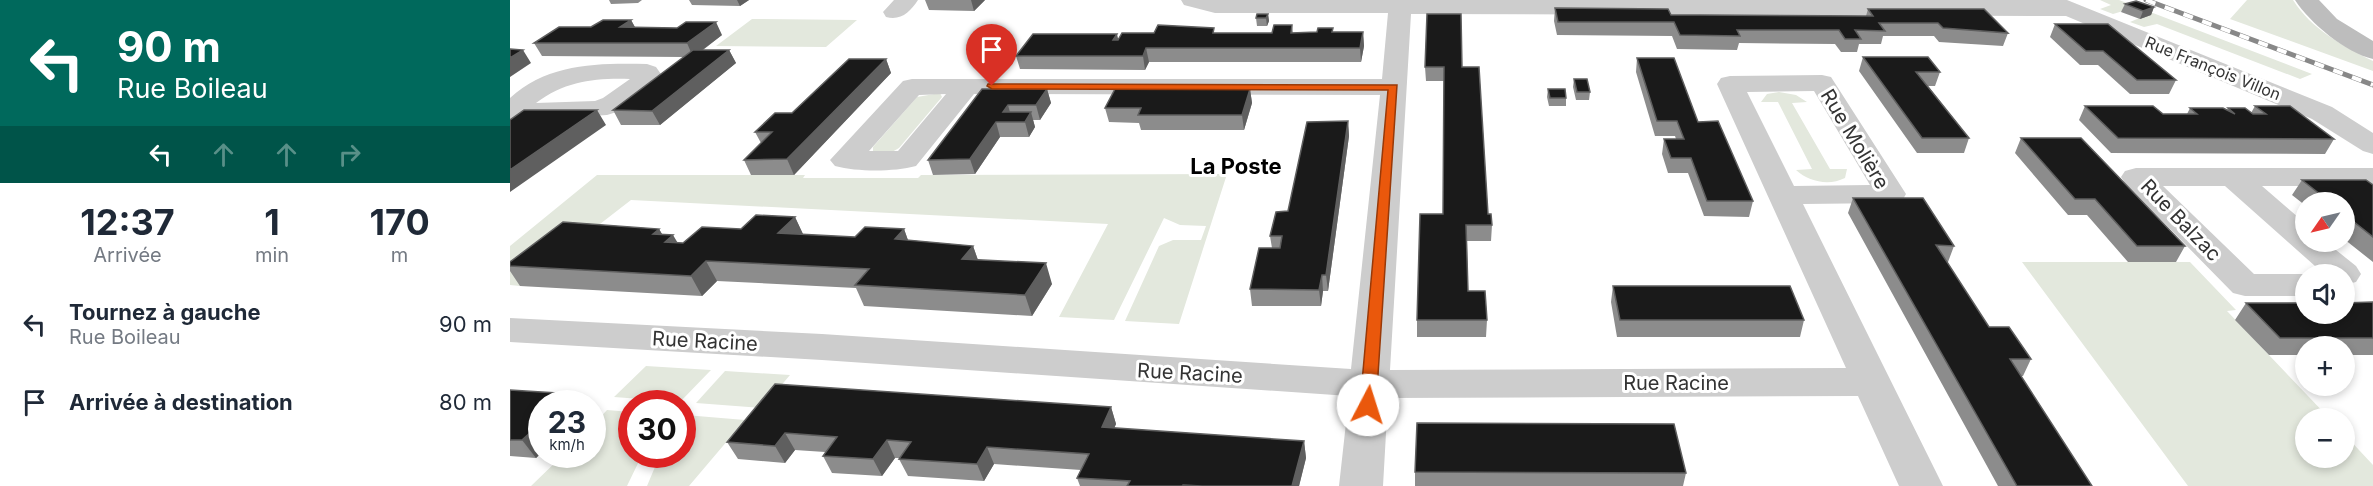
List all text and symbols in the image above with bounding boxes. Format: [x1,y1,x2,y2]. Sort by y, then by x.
text: 90 m [117,21,221,72]
icon: left [18,24,96,102]
pin [966,24,1017,86]
street label: Rue François Villon [2142,32,2284,104]
icon: arrive [975,33,1008,66]
text: Rue Boileau [117,72,268,105]
street label: Rue Molière [1816,85,1894,193]
icon: left [144,138,177,171]
icon: ahead [207,138,240,171]
icon: ahead [270,138,303,171]
icon: right [333,138,366,171]
district label: La Poste [1190,153,1282,179]
street label: Rue Balzac [2136,174,2226,266]
north arrow [2295,192,2355,252]
map controls [2295,192,2355,468]
text: 12:37 [80,200,175,244]
text: 1 [264,200,280,244]
text: 170 [369,200,430,244]
text: Arrivée [93,243,162,267]
text: min [255,243,289,267]
text: m [391,243,408,267]
button: sound [2295,264,2355,324]
text: Tournez à gauche [69,299,261,325]
icon: left [18,308,51,341]
text: 90 m [439,311,492,337]
text: Rue Boileau [69,325,181,349]
street label: Rue Racine [652,326,758,356]
button: + [2295,336,2355,396]
street label: Rue Racine [1137,358,1243,388]
street label: Rue Racine [1623,371,1729,395]
position arrow [1336,373,1400,437]
icon: arrive [18,386,51,419]
text: Arrivée à destination [69,389,293,415]
text: 80 m [439,389,492,415]
speed limit sign: 30 [618,390,696,468]
text: 23 [548,404,586,440]
button: − [2295,408,2355,468]
text: km/h [549,435,585,454]

